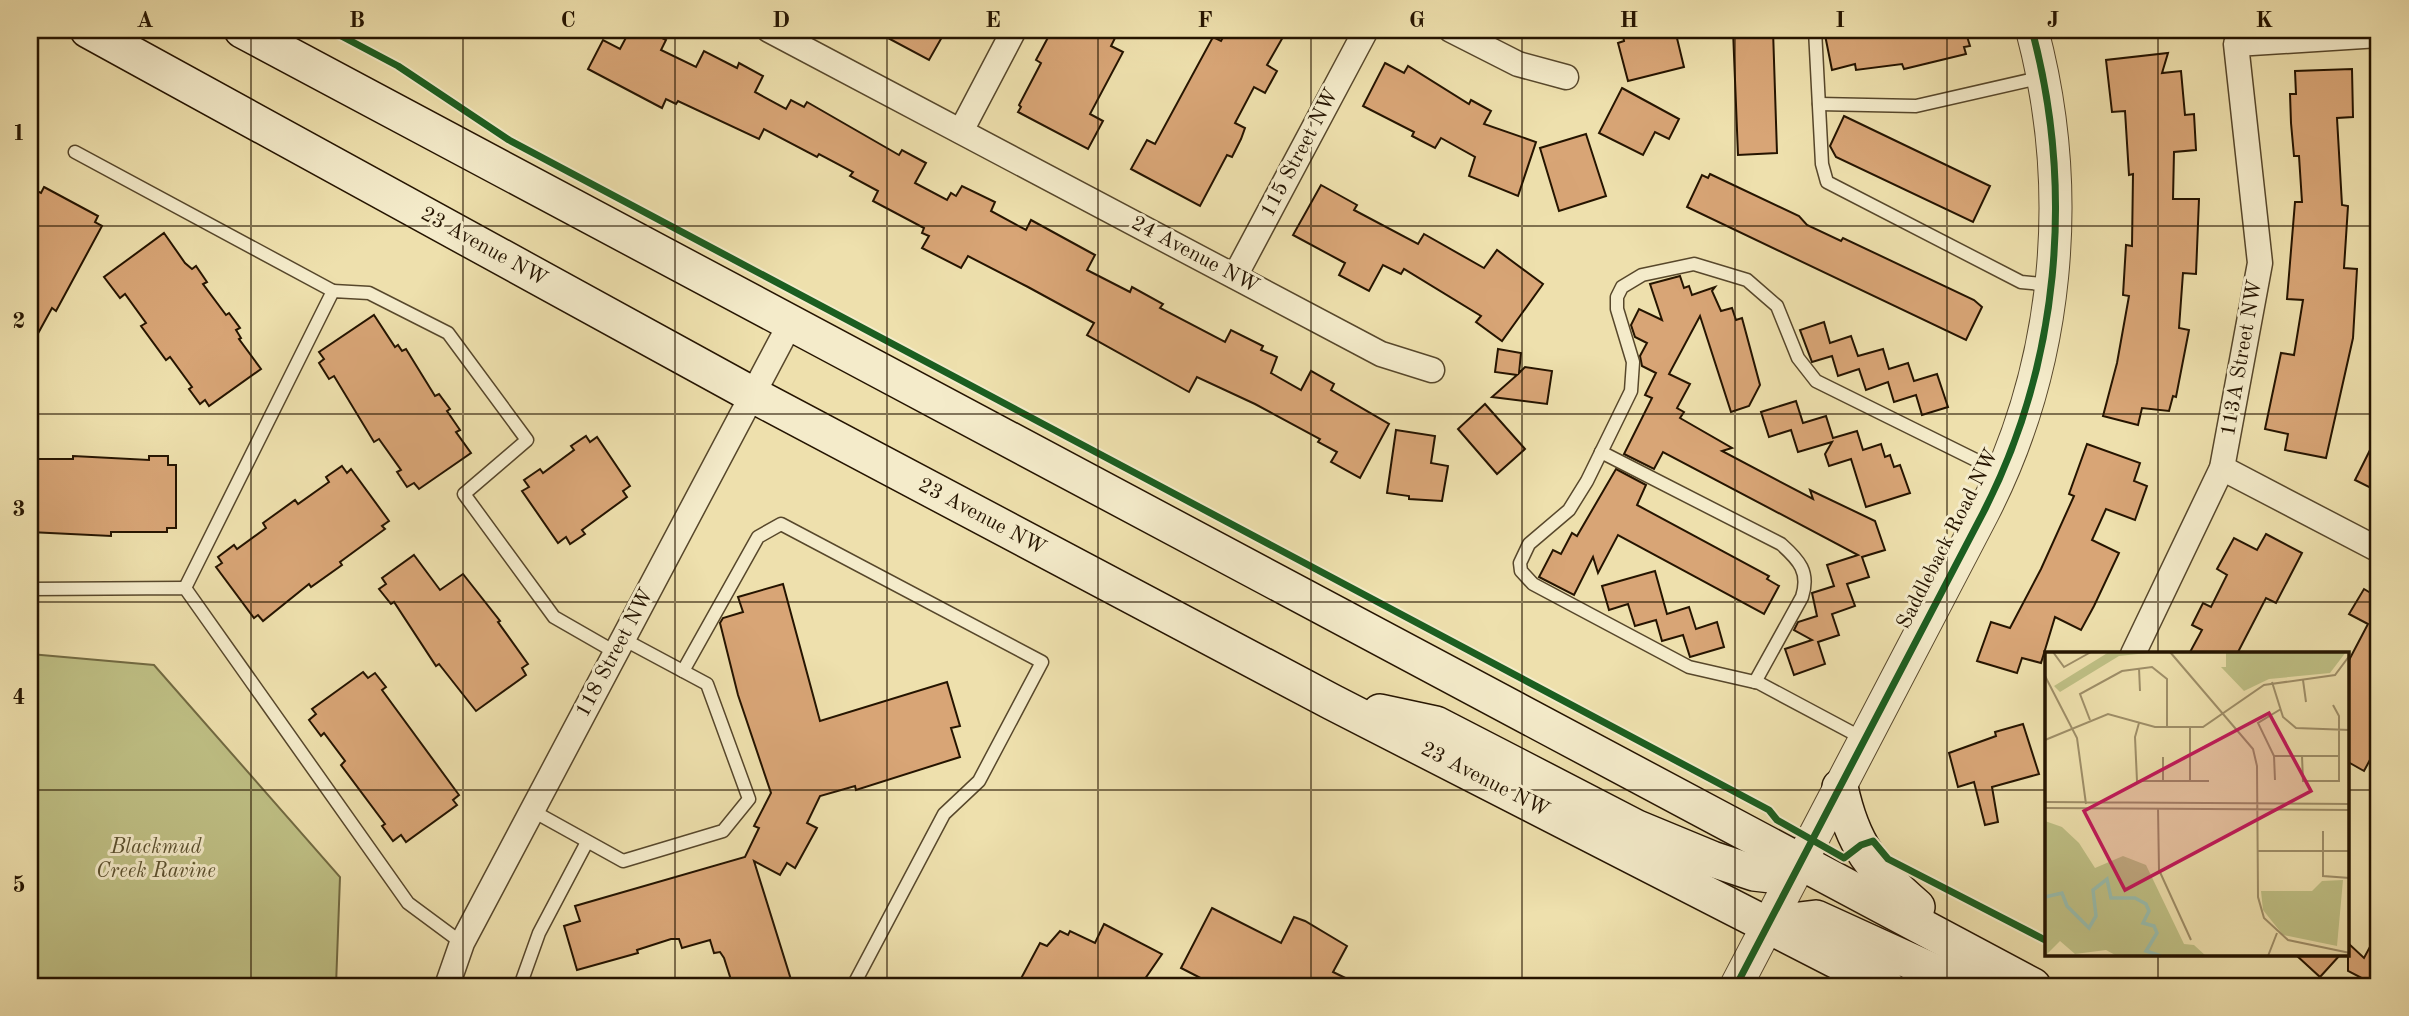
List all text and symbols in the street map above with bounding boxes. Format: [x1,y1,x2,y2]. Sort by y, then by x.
text: A [136,9,154,32]
text: B [349,9,365,32]
text: C [560,9,576,32]
text: D [772,9,790,32]
text: E [985,9,1001,32]
text: F [1197,9,1213,32]
text: G [1409,9,1425,32]
text: H [1620,9,1638,32]
text: I [1835,9,1845,32]
text: J [2047,9,2059,32]
text: K [2255,9,2273,32]
street label: 115 Street NW [1257,85,1343,221]
text: 1 [12,122,26,145]
street label: 23 Avenue NW [417,204,551,290]
street label: 24 Avenue NW [1128,213,1262,297]
street label: 113A Street NW [2218,278,2266,438]
text: 2 [12,310,26,333]
street label: Saddleback Road NW [1893,446,2003,632]
street label: 23 Avenue NW [915,475,1049,559]
text: 3 [12,498,26,521]
street label: 118 Street NW [572,585,658,721]
inset map [2045,652,2350,956]
text: 4 [12,686,26,709]
street label: 23 Avenue NW [1417,739,1553,821]
park label: Blackmud Creek Ravine [96,837,216,882]
text: 5 [12,874,26,897]

